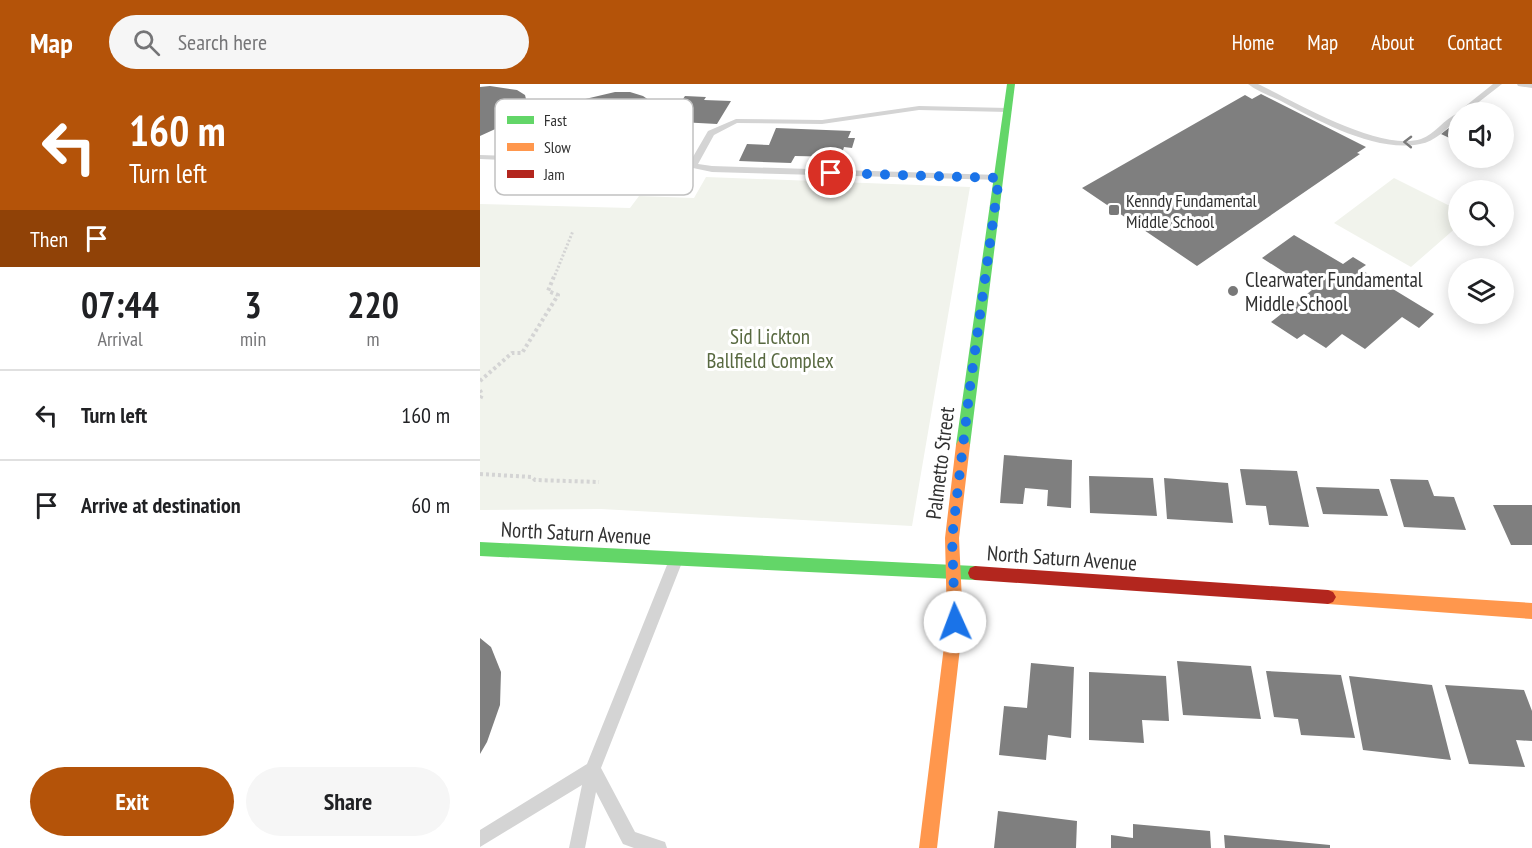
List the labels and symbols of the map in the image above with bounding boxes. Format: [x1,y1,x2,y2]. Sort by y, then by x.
legend [495,99,693,195]
text: Fast [544,110,567,130]
one-way arrow [1403,135,1412,148]
text: Slow [544,137,571,157]
pin [805,147,856,198]
text: Jam [543,164,565,184]
place label: Kenndy Fundamental Middle School [1126,189,1258,233]
marker: Kenndy Fundamental Middle School [1107,203,1121,217]
place label: Clearwater Fundamental Middle School [1245,266,1423,317]
marker: Clearwater Fundamental Middle School [1226,284,1240,298]
park label: Sid Lickton Ballfield Complex [706,323,834,374]
street label: Palmetto Street [920,405,960,521]
street label: North Saturn Avenue [500,516,652,550]
street label: North Saturn Avenue [986,539,1138,577]
position arrow [923,590,987,654]

